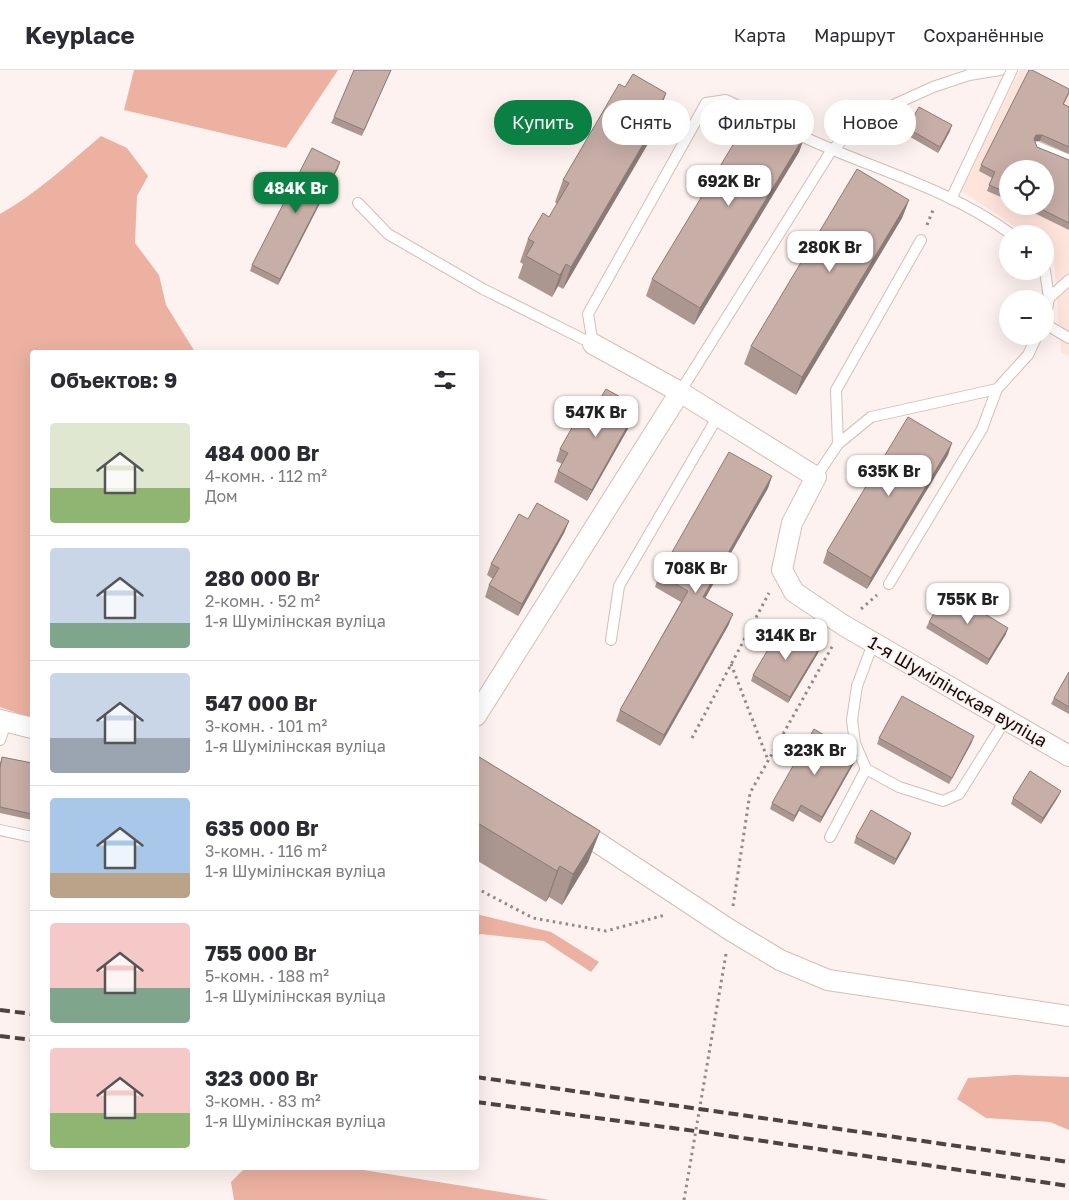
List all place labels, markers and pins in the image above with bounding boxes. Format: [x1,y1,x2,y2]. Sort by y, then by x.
pin: 692K Br [683,164,775,207]
pin: 484K Br [250,172,342,214]
pin: 280K Br [784,230,876,273]
pin: 547K Br [550,396,642,438]
pin: 635K Br [843,454,935,497]
pin: 708K Br [650,552,742,594]
pin: 755K Br [922,582,1014,625]
pin: 314K Br [740,618,832,661]
pin: 323K Br [769,734,861,776]

